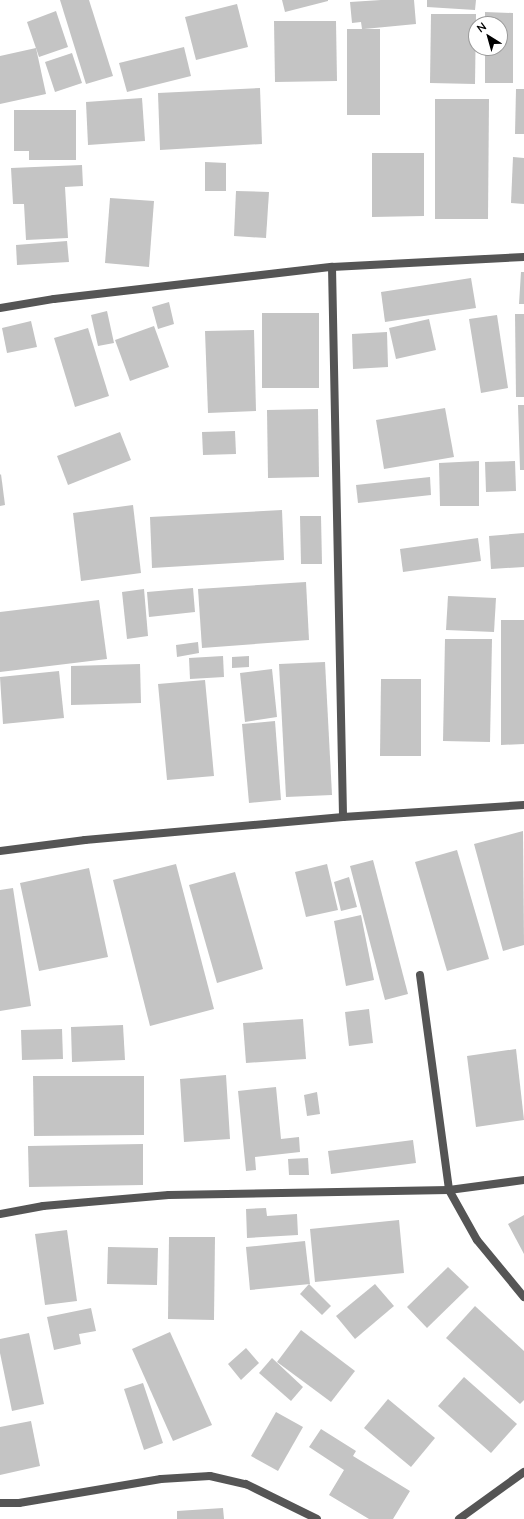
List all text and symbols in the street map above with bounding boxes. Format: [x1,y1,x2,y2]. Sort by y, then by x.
north arrow [468,16,508,56]
text: N [474,19,489,35]

